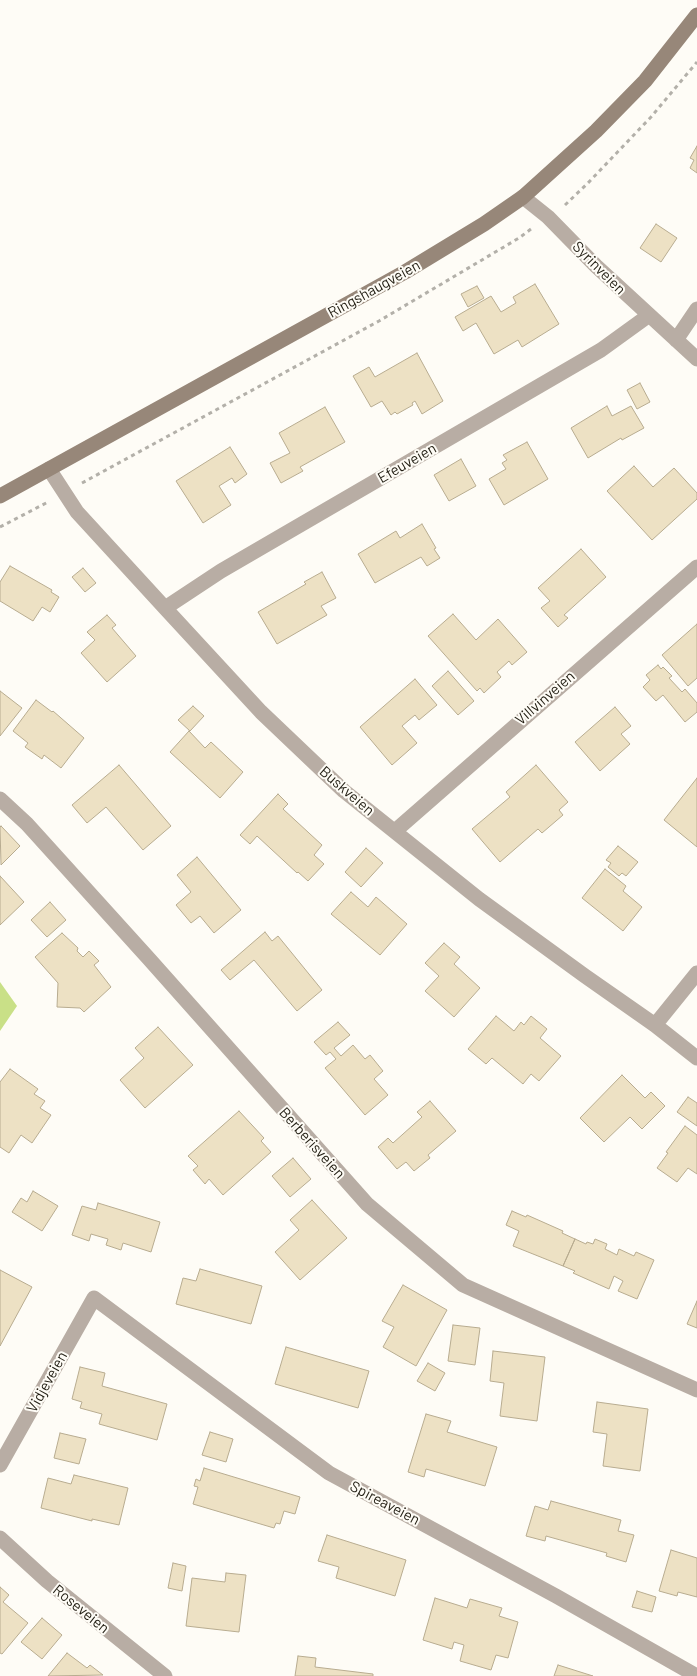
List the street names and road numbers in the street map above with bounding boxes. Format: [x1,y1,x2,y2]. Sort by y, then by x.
street label: Syrinveien [569,238,629,298]
street label: Ringshaugveien [325,256,423,322]
street label: Efeuveien [375,439,439,487]
street label: Villvinveien [511,667,579,729]
street label: Buskveien [316,762,378,820]
street label: Berberisveien [275,1104,349,1182]
street label: Vidjeveien [23,1348,71,1416]
street label: Spireaveien [347,1477,423,1529]
street label: Roseveien [49,1581,113,1637]

